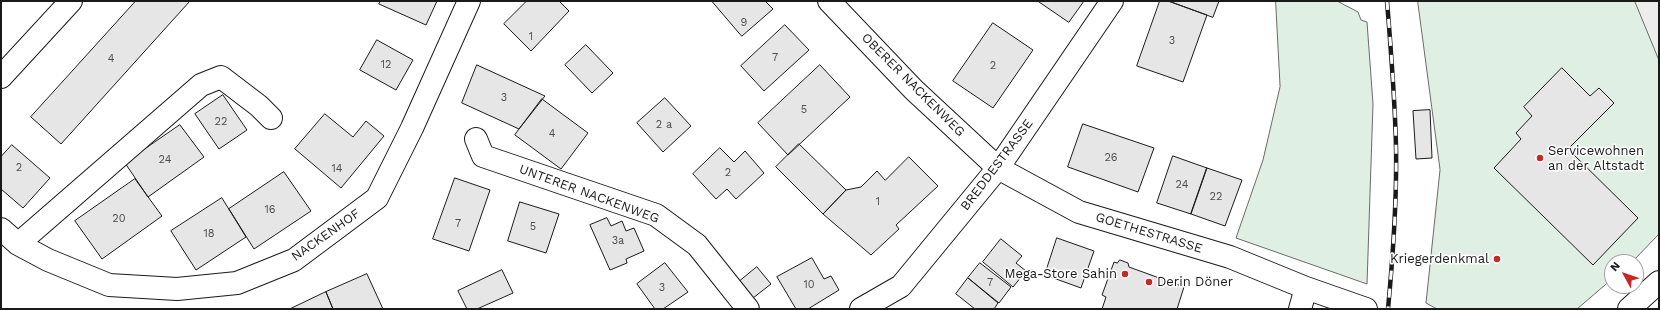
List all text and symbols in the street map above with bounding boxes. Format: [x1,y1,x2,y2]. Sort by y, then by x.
house number: 9 [741,16,747,30]
house number: 1 [529,30,533,44]
street label: OBERER NACKENWEG [858,30,968,140]
house number: 3 [1169,34,1175,48]
house number: 7 [772,51,778,65]
house number: 4 [108,52,114,66]
house number: 12 [381,58,391,72]
house number: 2 [990,59,996,73]
house number: 3 [501,91,507,105]
house number: 5 [801,103,807,117]
house number: 22 [215,115,227,129]
street label: BREDDESTRASSE [958,116,1036,214]
house number: 2 a [656,118,672,132]
house number: 4 [549,127,555,141]
place label: Servicewohnen an der Altstadt [1548,143,1644,174]
house number: 26 [1104,151,1118,165]
house number: 24 [159,153,171,167]
marker: Servicewohnen an der Altstadt [1535,153,1545,163]
house number: 2 [16,161,22,175]
street label: UNTERER NACKENWEG [517,161,661,227]
house number: 14 [331,162,343,176]
house number: 2 [725,166,731,180]
house number: 24 [1176,178,1188,192]
house number: 22 [1210,190,1222,204]
house number: 1 [876,195,880,209]
house number: 16 [265,203,275,217]
street label: NACKENHOF [289,206,363,264]
street label: GOETHESTRASSE [1094,209,1204,257]
house number: 20 [112,212,126,226]
house number: 7 [455,217,461,231]
house number: 5 [530,220,536,234]
house number: 18 [203,227,215,241]
house number: 3a [612,234,624,248]
place label: Kriegerdenkmal [1390,251,1489,267]
marker: Kriegerdenkmal [1492,254,1502,264]
north arrow [1604,254,1644,294]
text: N [1608,259,1623,274]
place label: Mega-Store Sahin [1004,266,1117,282]
marker: Mega-Store Sahin [1120,269,1130,279]
place label: Derin Döner [1157,274,1233,290]
house number: 7 [987,276,993,290]
marker: Derin Döner [1144,277,1154,287]
house number: 10 [803,278,815,292]
house number: 3 [659,281,665,295]

